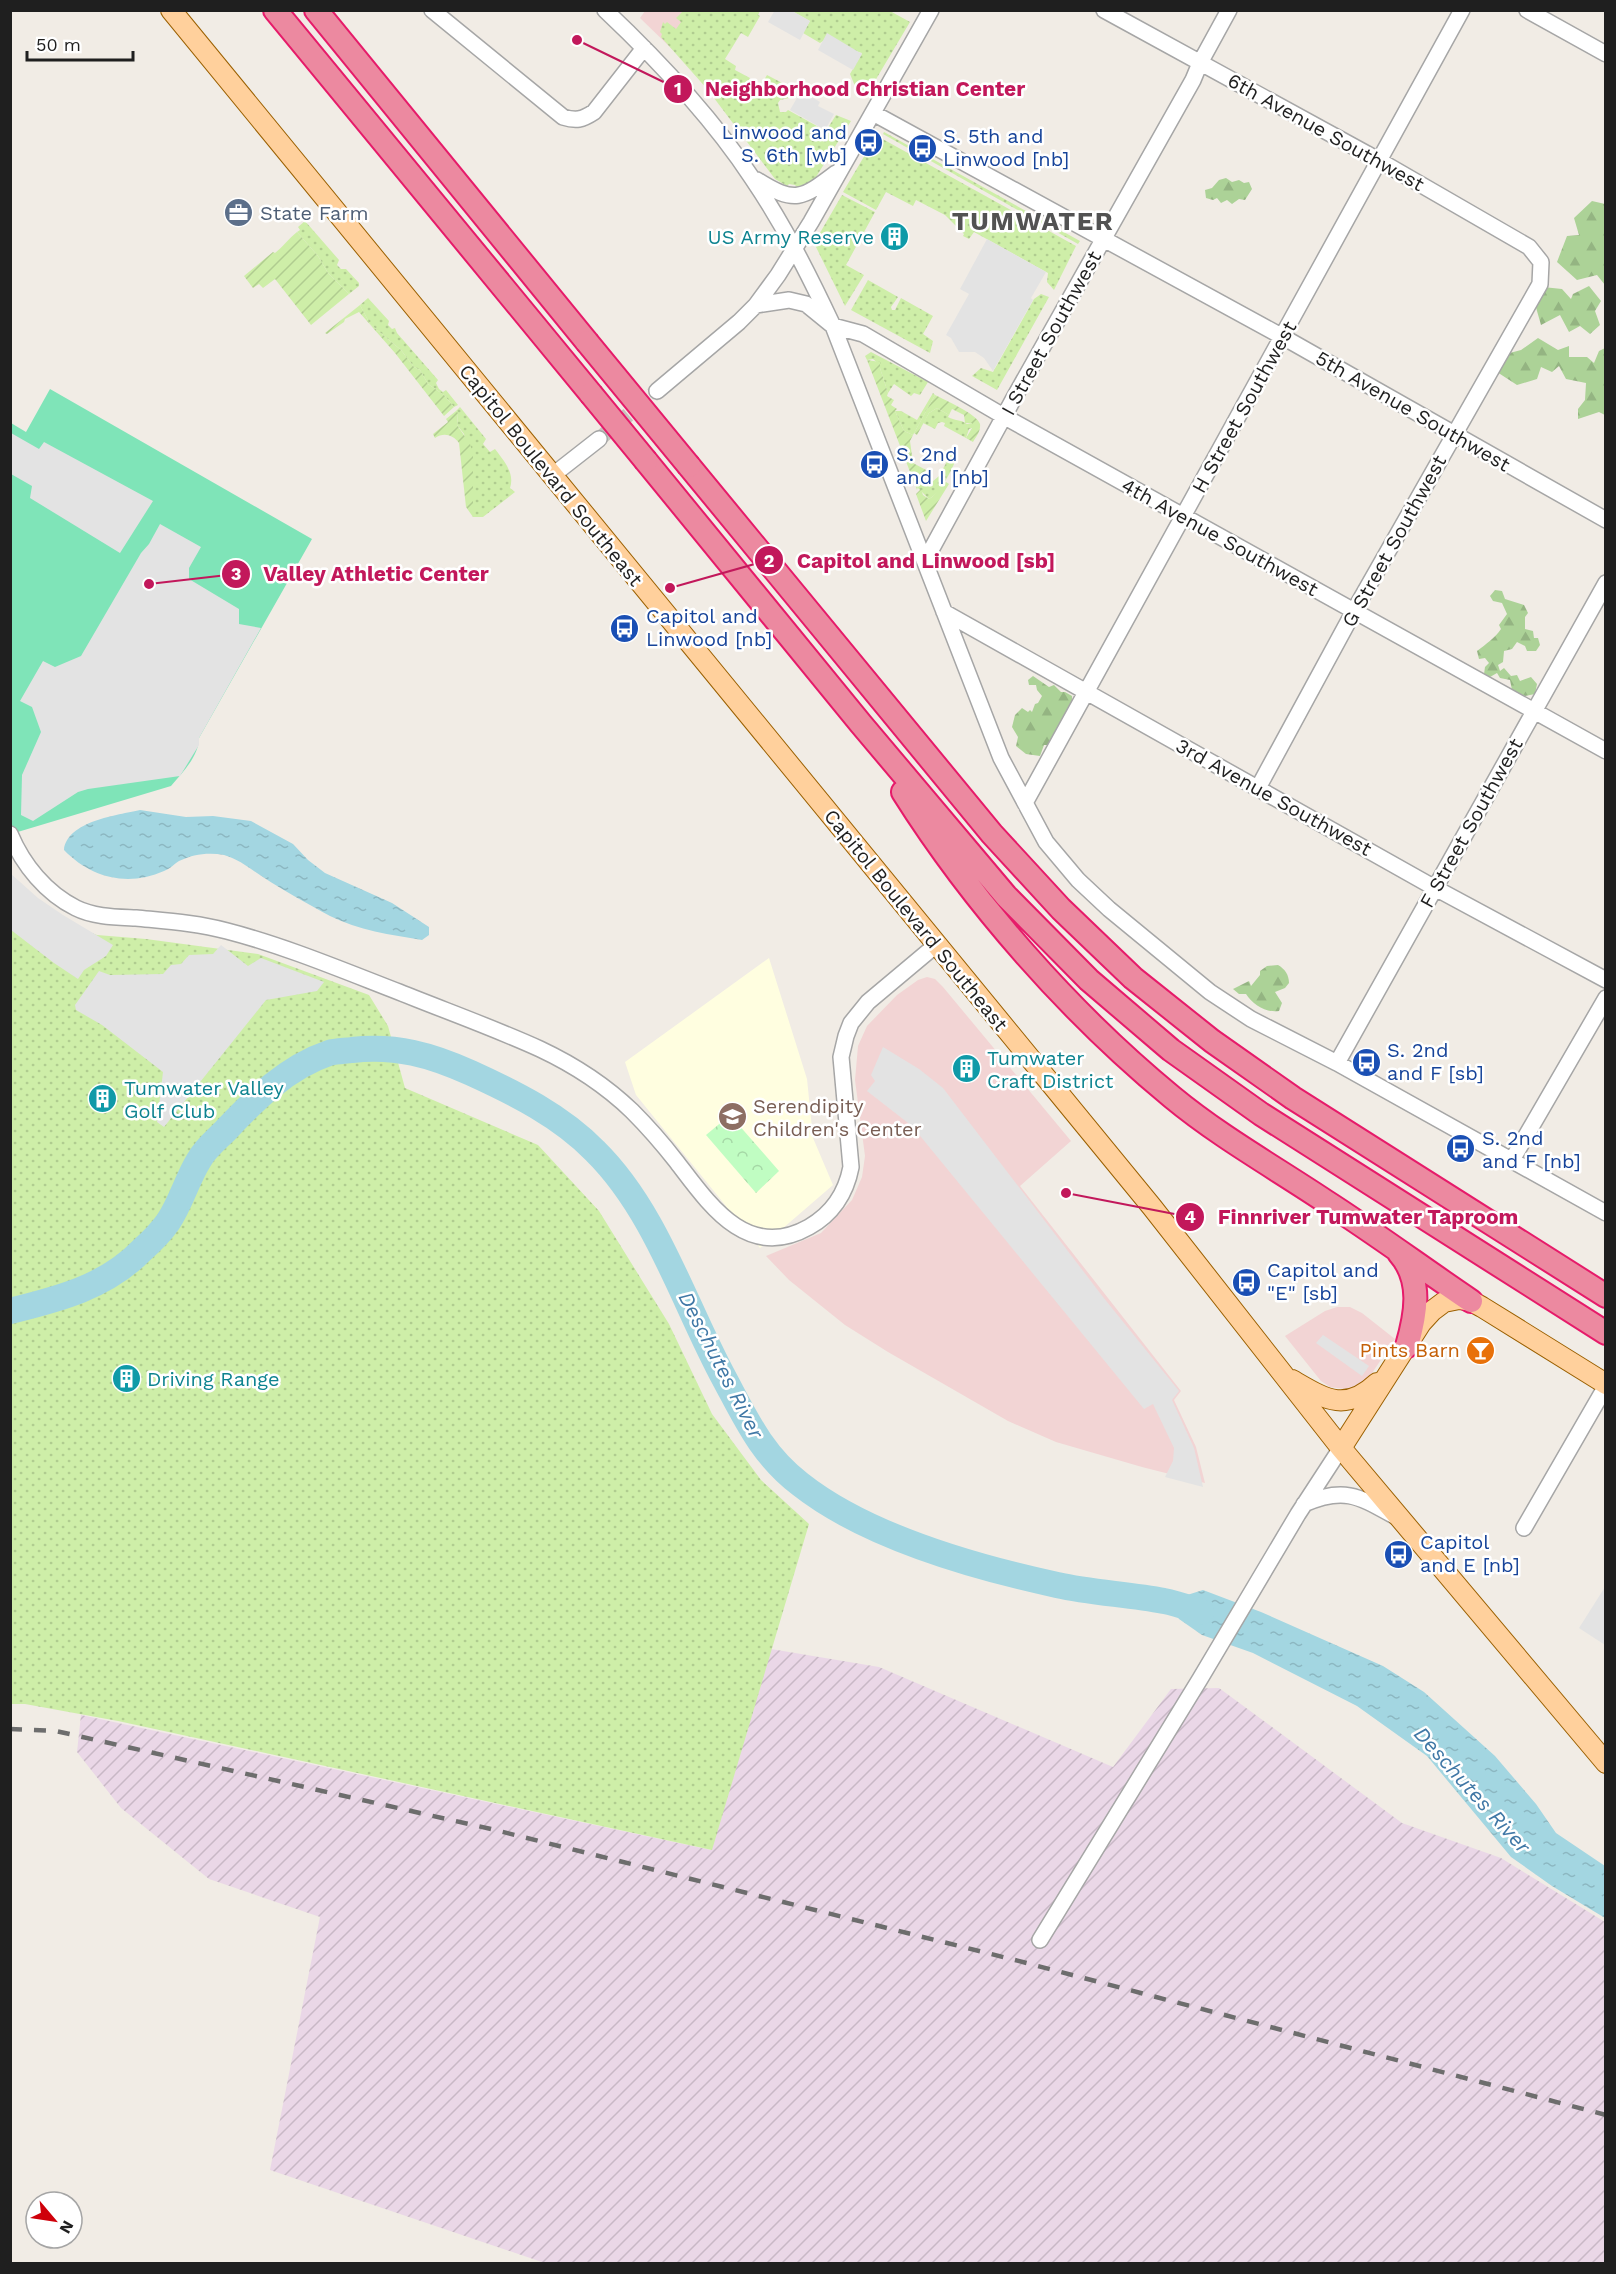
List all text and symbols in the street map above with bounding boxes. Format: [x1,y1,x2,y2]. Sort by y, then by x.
scale bar [27,24,134,62]
text: 50 m [36,34,81,55]
street label: 6th Avenue Southwest [1223,68,1429,196]
callout: Neighborhood Christian Center [663,70,1037,109]
text: Neighborhood Christian Center [705,76,1025,101]
text: 1 [674,78,682,99]
place label: Linwood and S. 6th [wb] [722,120,847,167]
place label: S. 5th and Linwood [nb] [943,124,1069,171]
bus stop icon: Linwood and S. 6th [wb] [852,127,884,159]
bus stop icon: S. 5th and Linwood [nb] [906,132,938,164]
office icon: State Farm [223,197,255,229]
place label: State Farm [260,201,369,225]
district label: TUMWATER [952,206,1114,236]
building icon: US Army Reserve [879,221,911,253]
place label: US Army Reserve [708,225,874,249]
street label: I Street Southwest [996,246,1106,419]
street label: H Street Southwest [1187,316,1302,497]
street label: 5th Avenue Southwest [1311,345,1515,477]
street label: Capitol Boulevard Southeast [454,359,648,591]
place label: S. 2nd and I [nb] [896,442,989,489]
bus stop icon: S. 2nd and I [nb] [859,449,891,481]
street label: G Street Southwest [1337,450,1452,631]
street label: 4th Avenue Southwest [1117,473,1323,601]
callout: Capitol and Linwood [sb] [754,541,1067,580]
text: Capitol and Linwood [sb] [797,548,1055,573]
text: 2 [764,550,774,571]
callout: Valley Athletic Center [221,554,502,593]
text: Valley Athletic Center [263,561,489,586]
text: 3 [231,563,241,584]
place label: Capitol and Linwood [nb] [646,604,772,651]
bus stop icon: Capitol and Linwood [nb] [609,612,641,644]
street label: 3rd Avenue Southwest [1172,733,1377,861]
street label: F Street Southwest [1414,733,1528,912]
street label: Capitol Boulevard Southeast [819,804,1013,1036]
place label: S. 2nd and F [sb] [1387,1038,1484,1085]
place label: Tumwater Craft District [987,1046,1114,1093]
bus stop icon: S. 2nd and F [sb] [1350,1046,1382,1078]
building icon: Tumwater Craft District [950,1053,982,1085]
place label: Tumwater Valley Golf Club [124,1076,285,1123]
building icon: Tumwater Valley Golf Club [87,1083,119,1115]
place label: Serendipity Children's Center [753,1094,922,1141]
school or university icon: Serendipity Children's Center [716,1101,748,1133]
place label: S. 2nd and F [nb] [1482,1126,1581,1173]
bus stop icon: S. 2nd and F [nb] [1445,1133,1477,1165]
callout: Finnriver Tumwater Taproom [1175,1197,1531,1236]
text: Finnriver Tumwater Taproom [1218,1204,1518,1229]
text: 4 [1184,1206,1196,1227]
place label: Capitol and "E" [sb] [1267,1258,1379,1305]
bus stop icon: Capitol and "E" [sb] [1230,1266,1262,1298]
water label: Deschutes River [674,1287,770,1443]
bar icon: Pints Barn [1465,1334,1497,1366]
place label: Pints Barn [1360,1338,1460,1362]
building icon: Driving Range [110,1363,142,1395]
place label: Driving Range [147,1367,280,1391]
place label: Capitol and E [nb] [1420,1530,1520,1577]
bus stop icon: Capitol and E [nb] [1383,1538,1415,1570]
water label: Deschutes River [1409,1721,1536,1859]
north arrow [24,2190,84,2250]
text: N [55,2217,78,2237]

